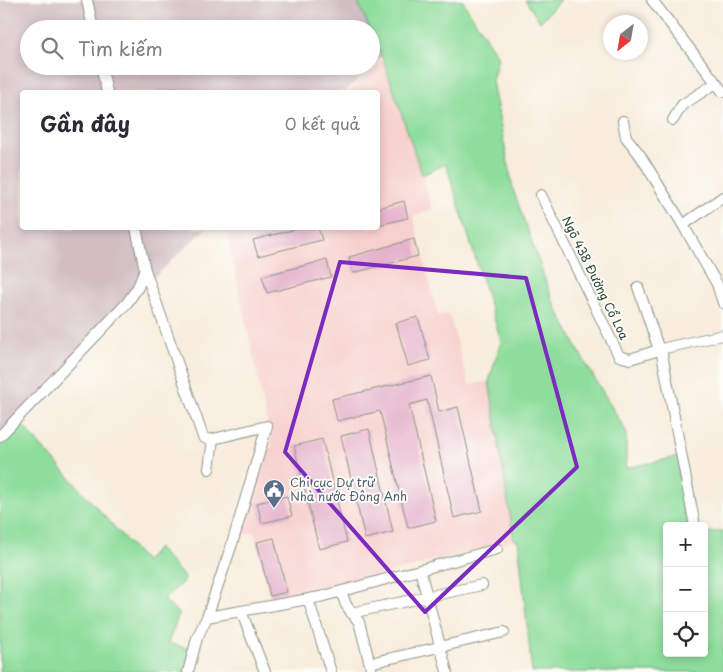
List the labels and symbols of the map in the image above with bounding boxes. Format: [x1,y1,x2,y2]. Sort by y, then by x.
north arrow [603,15,648,60]
street label: Ngõ 438 Đường Cổ Loa [558,213,634,343]
place label: Chi cục Dự trữ Nhà nước Đông Anh [290,473,407,505]
public building icon: Chi cục Dự trữ Nhà nước Đông Anh [262,478,286,509]

